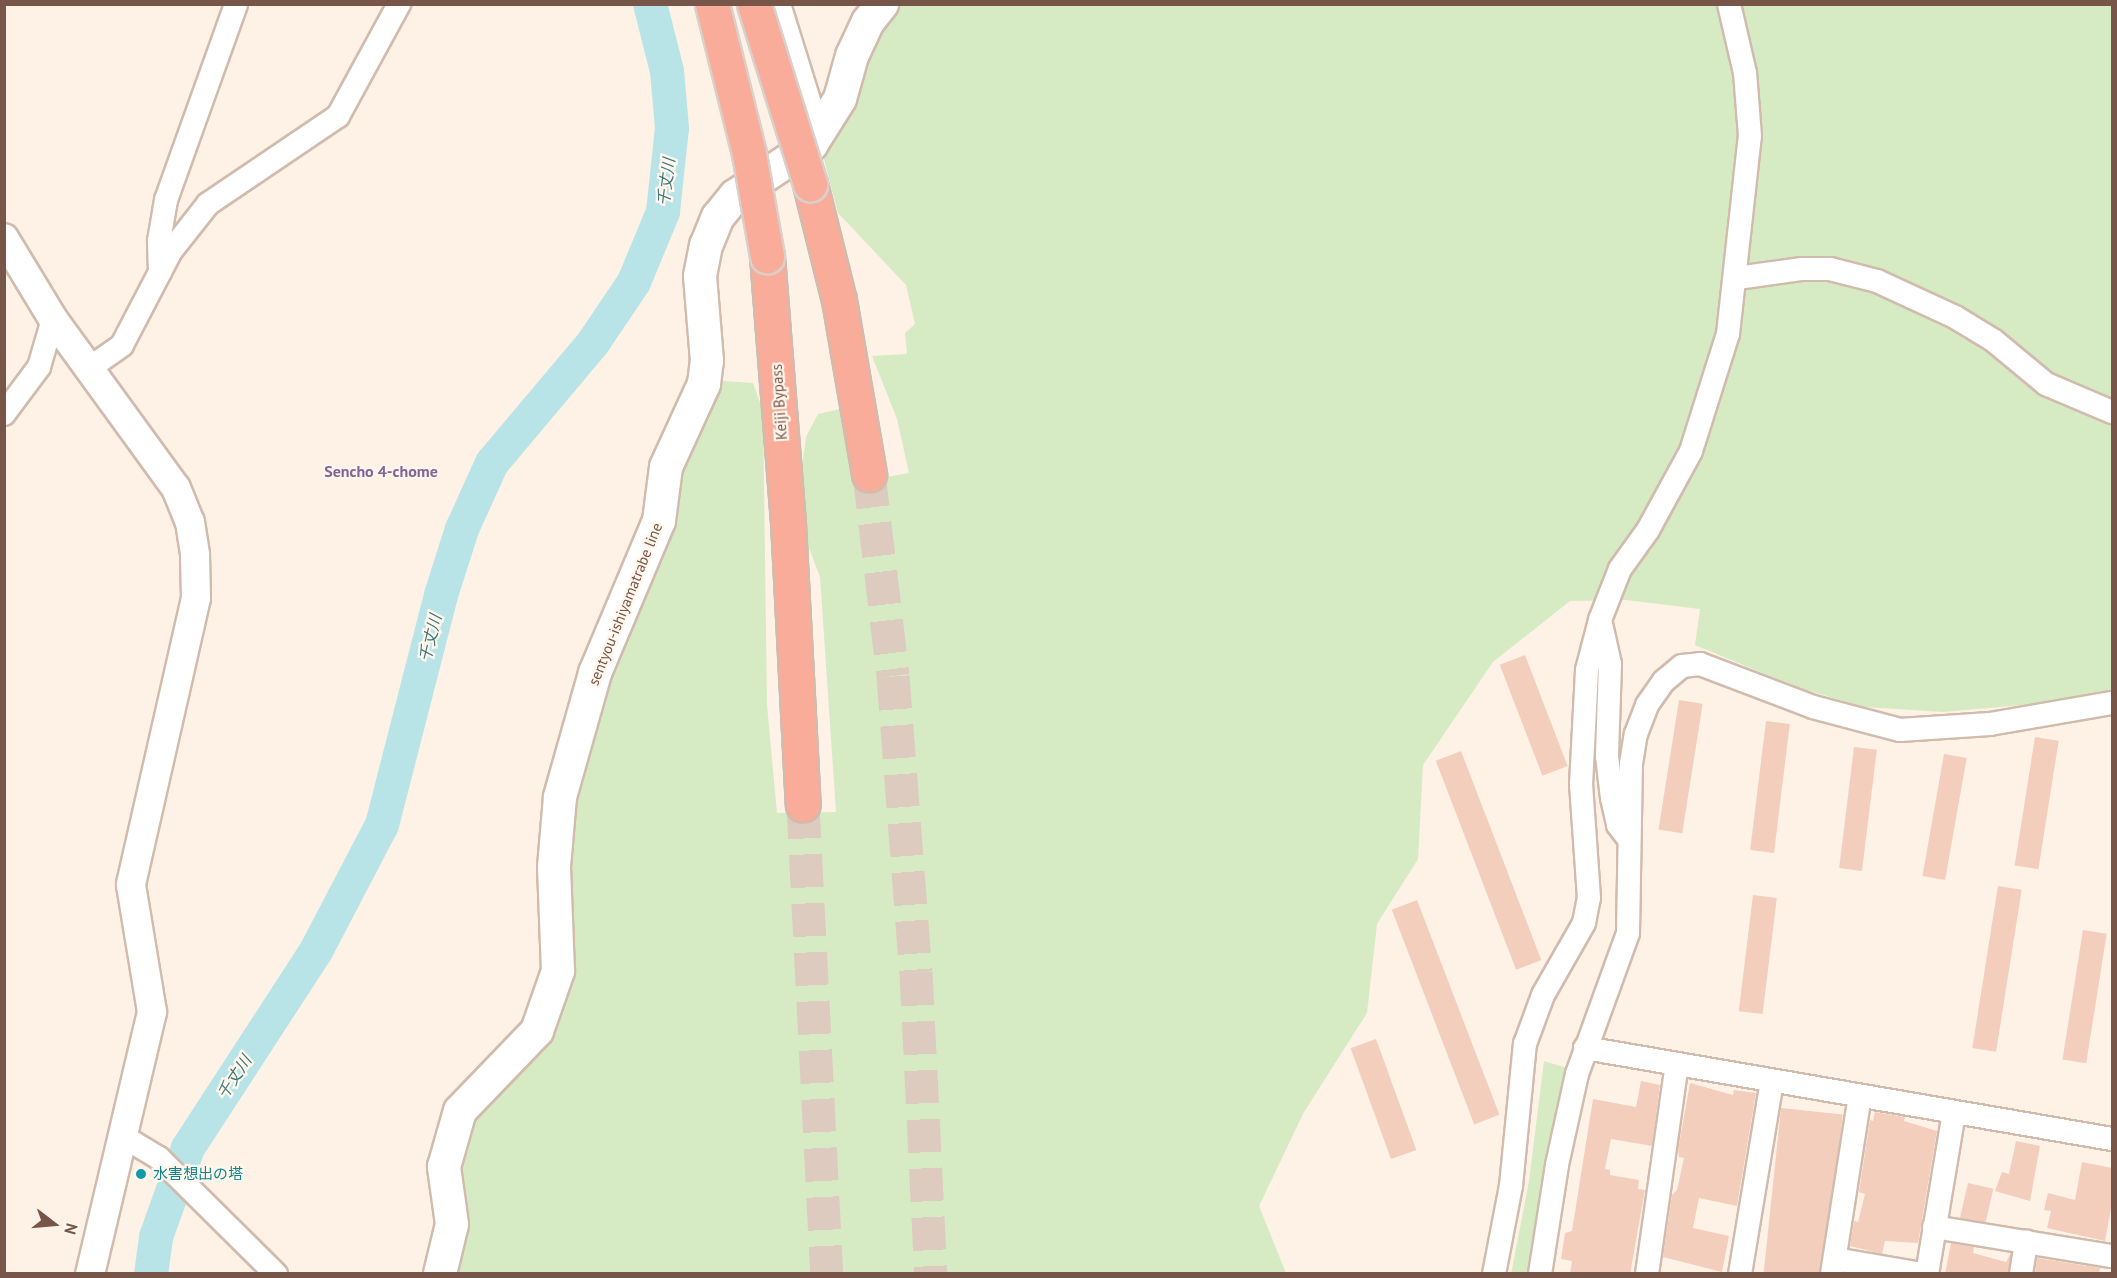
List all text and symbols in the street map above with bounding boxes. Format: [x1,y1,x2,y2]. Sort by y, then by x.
water label: 千丈川 [654,157,678,207]
street label: Keiji Bypass [767,363,791,441]
district label: Sencho 4-chome [324,461,438,481]
street label: sentyou-ishiyamatrabe line [584,520,666,688]
water label: 千丈川 [415,612,445,664]
water label: 千丈川 [213,1052,255,1102]
place label: 水害想出の塔 [153,1165,243,1183]
marker: 水害想出の塔 [134,1167,148,1181]
north arrow [24,1194,84,1254]
text: N [60,1221,82,1237]

